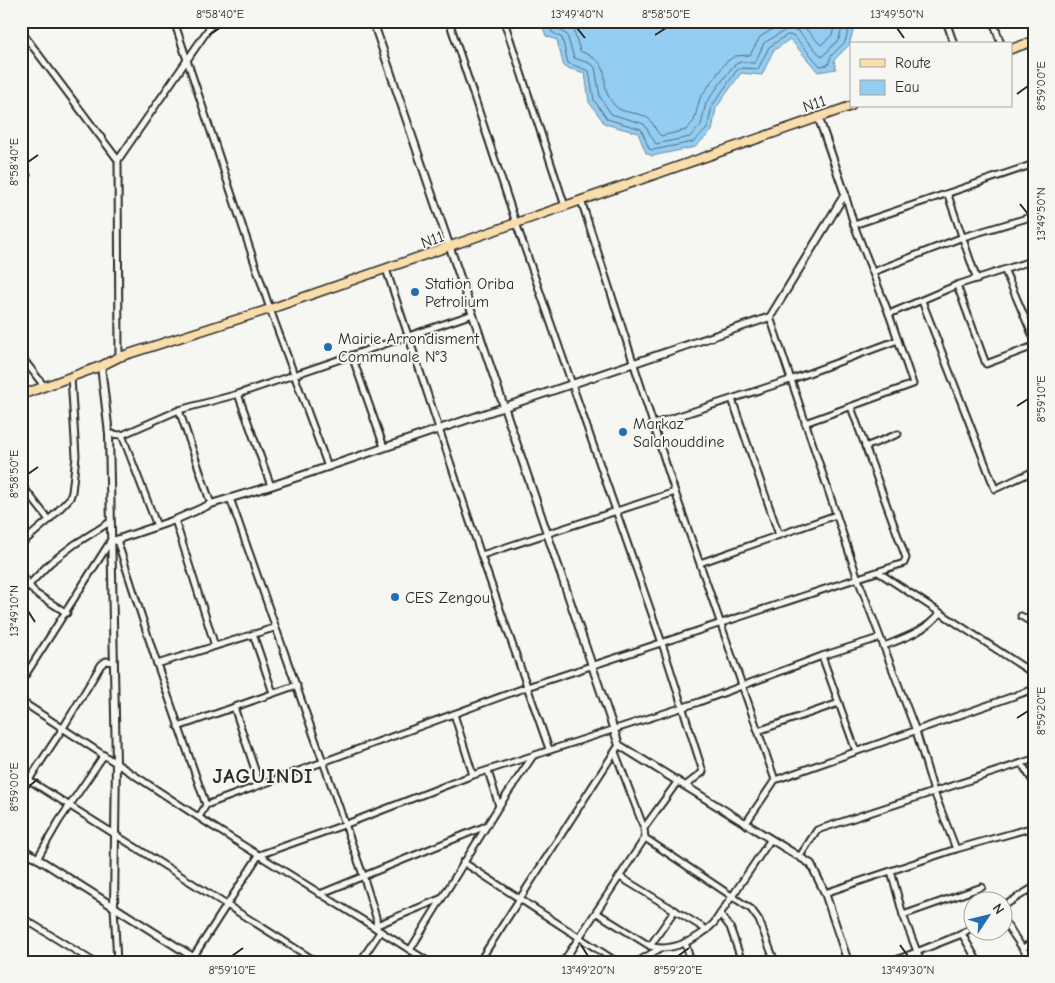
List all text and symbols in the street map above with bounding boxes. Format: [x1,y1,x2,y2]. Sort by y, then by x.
text: 8°58'40"E [196,7,244,21]
text: 13°49'40"N [551,7,603,21]
text: 8°58'50"E [642,7,690,21]
text: 13°49'50"N [870,7,924,21]
legend [850,42,1012,108]
text: Route [895,54,931,72]
text: 8°59'00"E [1034,61,1048,111]
text: Eau [895,78,919,96]
street label: N11 [800,92,828,116]
text: 8°58'40"E [7,138,21,186]
text: 13°49'50"N [1034,187,1048,241]
street label: N11 [418,228,446,252]
place label: Station Oriba Petrolium [425,275,514,311]
marker: Station Oriba Petrolium [409,286,421,298]
place label: Mairie Arrondisment Communale N°3 [338,330,480,366]
marker: Mairie Arrondisment Communale N°3 [322,341,334,353]
text: 8°59'10"E [1034,376,1048,422]
place label: Markaz Salahouddine [633,415,725,451]
marker: Markaz Salahouddine [617,426,629,438]
text: 8°58'50"E [7,450,21,498]
text: 13°49'10"N [7,585,21,637]
place label: CES Zengou [405,589,490,607]
marker: CES Zengou [389,591,401,603]
text: 8°59'20"E [1034,687,1048,735]
text: 8°59'00"E [7,762,21,812]
district label: JAGUINDI [212,764,314,788]
north arrow [962,890,1012,940]
text: N [989,900,1008,917]
text: 8°59'10"E [209,963,255,977]
text: 13°49'20"N [561,963,615,977]
text: 8°59'20"E [654,963,702,977]
text: 13°49'30"N [882,963,934,977]

